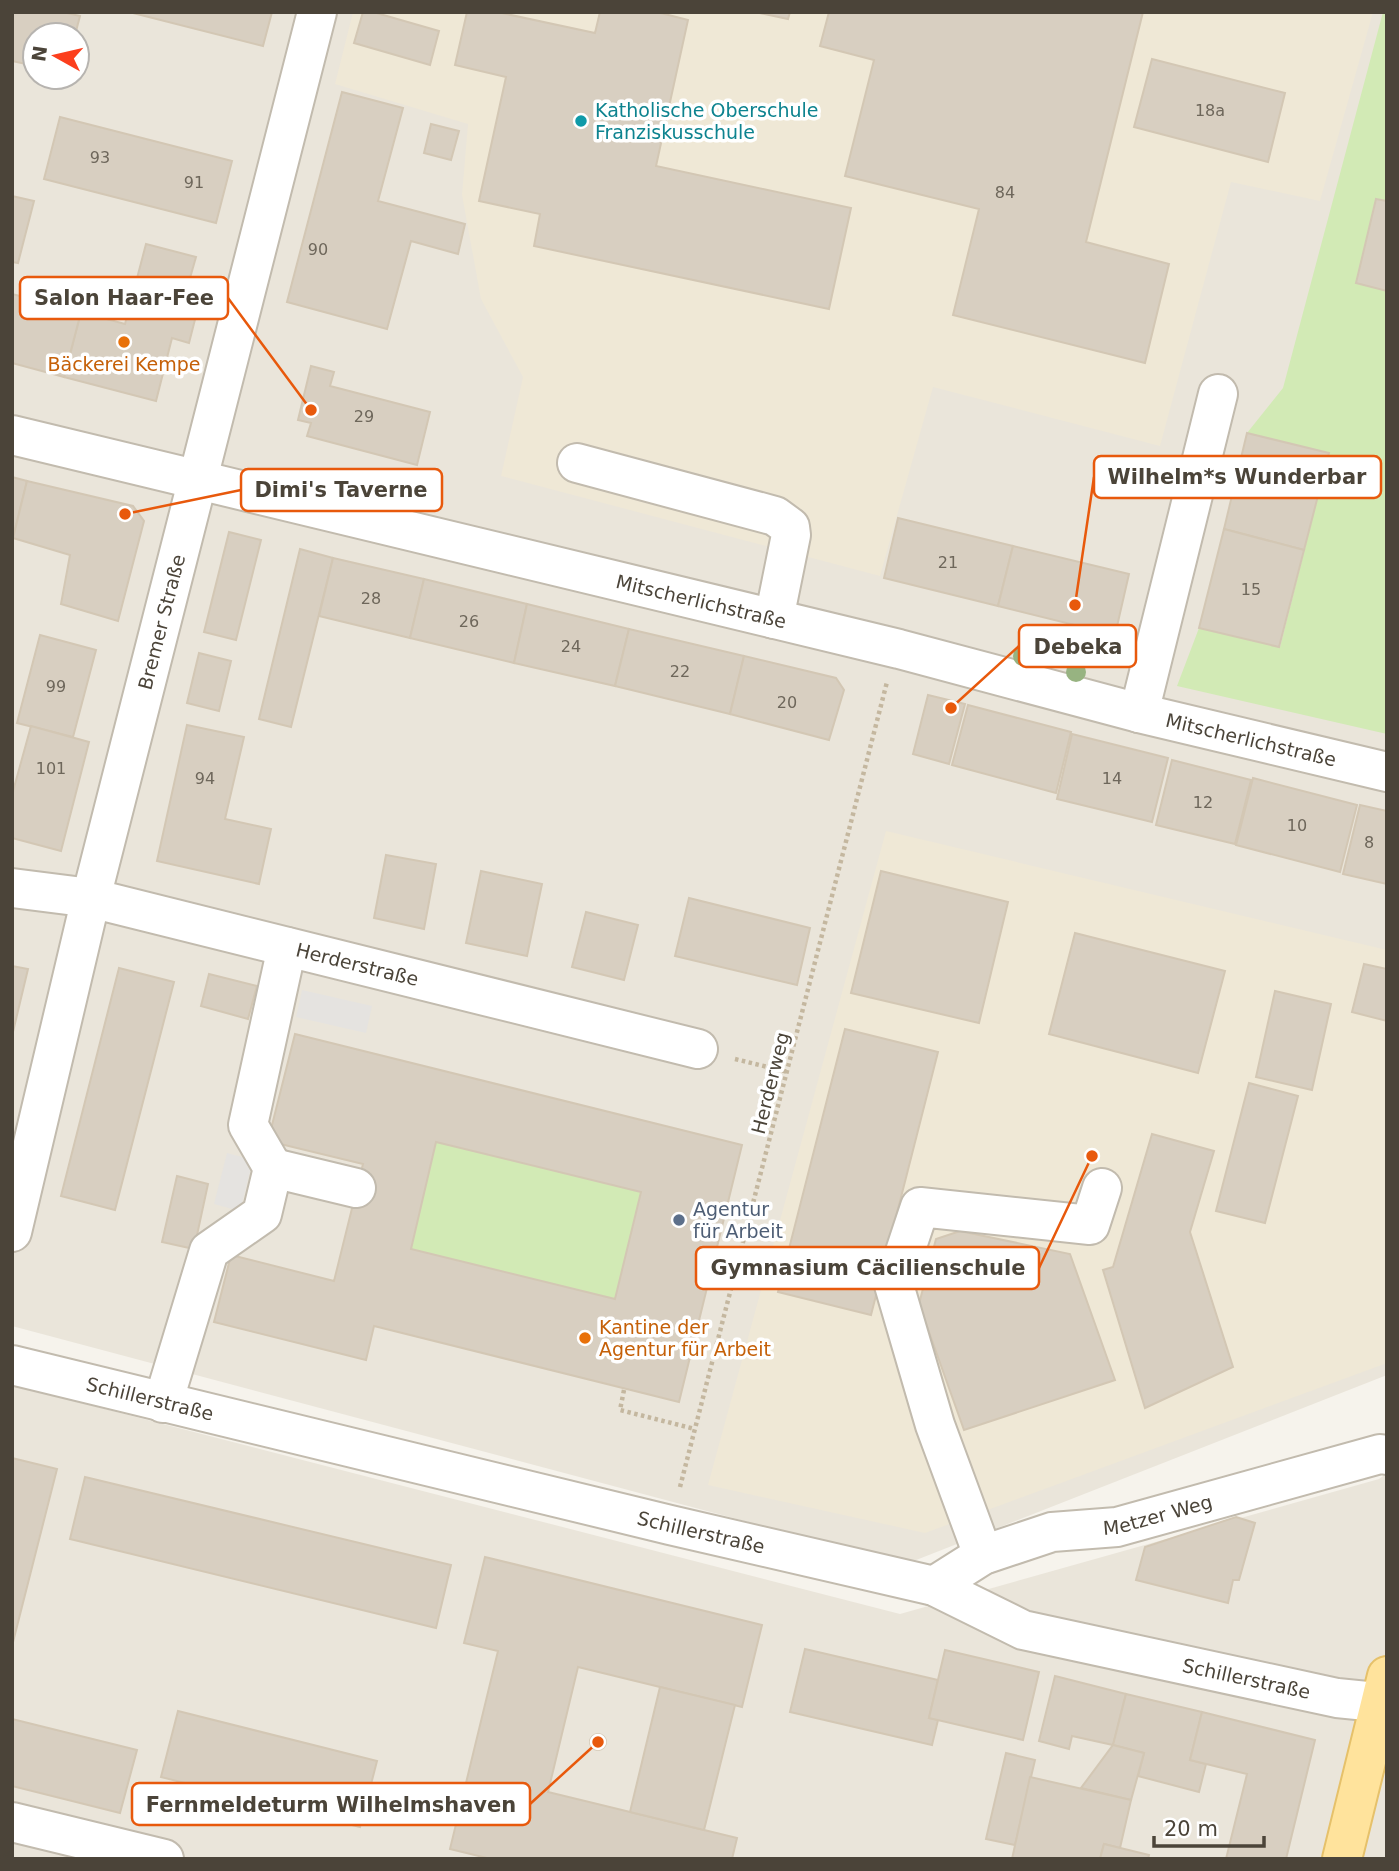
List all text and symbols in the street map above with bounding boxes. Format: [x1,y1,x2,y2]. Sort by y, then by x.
north arrow [21,21,91,91]
text: N [27,44,51,63]
place label: Katholische Oberschule Franziskusschule [595,99,818,143]
house number: 18a [1195,101,1225,120]
marker: Katholische Oberschule Franziskusschule [573,113,589,129]
house number: 93 [90,148,110,167]
house number: 91 [184,173,204,192]
house number: 84 [995,183,1015,202]
house number: 90 [308,240,328,259]
callout: Salon Haar-Fee [20,277,228,319]
text: Salon Haar-Fee [34,286,214,310]
marker: Bäckerei Kempe [116,334,132,350]
place label: Bäckerei Kempe [47,353,201,375]
house number: 29 [354,407,374,426]
callout: Wilhelm*s Wunderbar [1094,456,1381,498]
text: Wilhelm*s Wunderbar [1108,465,1367,489]
callout: Dimi's Taverne [241,469,442,511]
text: Dimi's Taverne [254,478,428,502]
street label: Bremer Straße [134,552,189,692]
house number: 21 [938,553,958,572]
street label: Mitscherlichstraße [614,570,789,632]
house number: 15 [1241,580,1261,599]
house number: 28 [361,589,381,608]
house number: 26 [459,612,479,631]
callout: Debeka [1019,625,1136,667]
text: Debeka [1033,635,1123,659]
house number: 24 [561,637,581,656]
house number: 22 [670,662,690,681]
house number: 99 [46,677,66,696]
house number: 20 [777,693,797,712]
street label: Mitscherlichstraße [1164,709,1339,771]
house number: 101 [36,759,66,778]
house number: 94 [195,769,215,788]
house number: 14 [1102,769,1122,788]
house number: 12 [1193,793,1213,812]
house number: 10 [1287,816,1307,835]
house number: 8 [1364,833,1374,852]
street label: Herderstraße [294,938,421,990]
street label: Herderweg [747,1030,793,1136]
place label: Agentur für Arbeit [693,1198,783,1242]
marker: Agentur für Arbeit [671,1212,687,1228]
callout: Gymnasium Cäcilienschule [696,1247,1039,1289]
text: Gymnasium Cäcilienschule [711,1256,1025,1280]
place label: Kantine der Agentur für Arbeit [599,1316,771,1360]
marker: Kantine der Agentur für Arbeit [577,1330,593,1346]
street label: Schillerstraße [84,1372,216,1425]
street label: Metzer Weg [1102,1490,1215,1539]
street label: Schillerstraße [635,1506,767,1558]
street label: Schillerstraße [1180,1654,1312,1703]
callout: Fernmeldeturm Wilhelmshaven [132,1783,530,1825]
text: Fernmeldeturm Wilhelmshaven [146,1793,516,1817]
scale bar [1154,1804,1264,1848]
text: 20 m [1164,1817,1218,1841]

